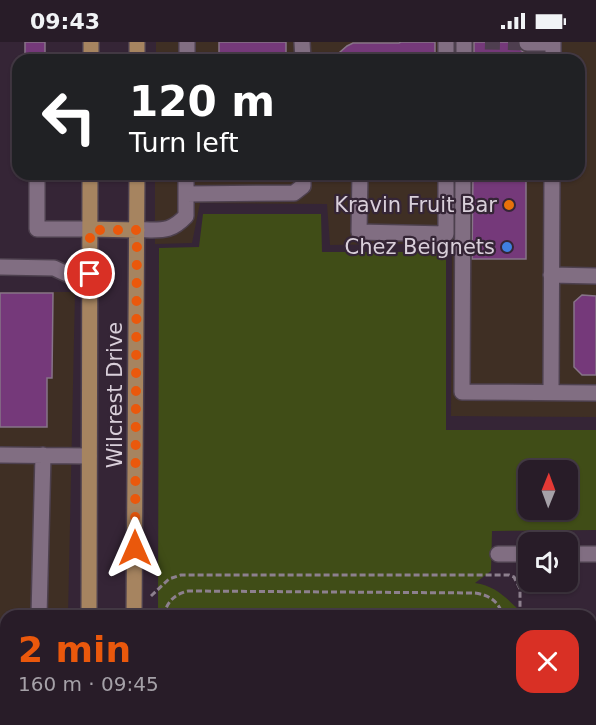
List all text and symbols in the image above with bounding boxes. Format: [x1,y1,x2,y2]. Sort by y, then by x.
text: 09:43 [30,9,100,34]
text: 120 m [129,77,275,126]
icon: left [30,78,108,156]
text: Turn left [129,127,239,158]
place label: Kravin Fruit Bar [334,193,497,217]
marker: Kravin Fruit Bar [502,198,516,212]
place label: Chez Beignets [345,235,495,259]
marker: Chez Beignets [500,240,514,254]
pin [64,248,115,299]
icon: arrive [73,257,106,290]
street label: Wilcrest Drive [103,322,127,468]
north arrow [518,460,578,520]
map controls [518,460,578,592]
position arrow [103,516,167,580]
button: sound [518,532,578,592]
text: 2 min [18,629,131,670]
button: close [516,630,579,693]
text: 160 m · 09:45 [18,672,159,696]

